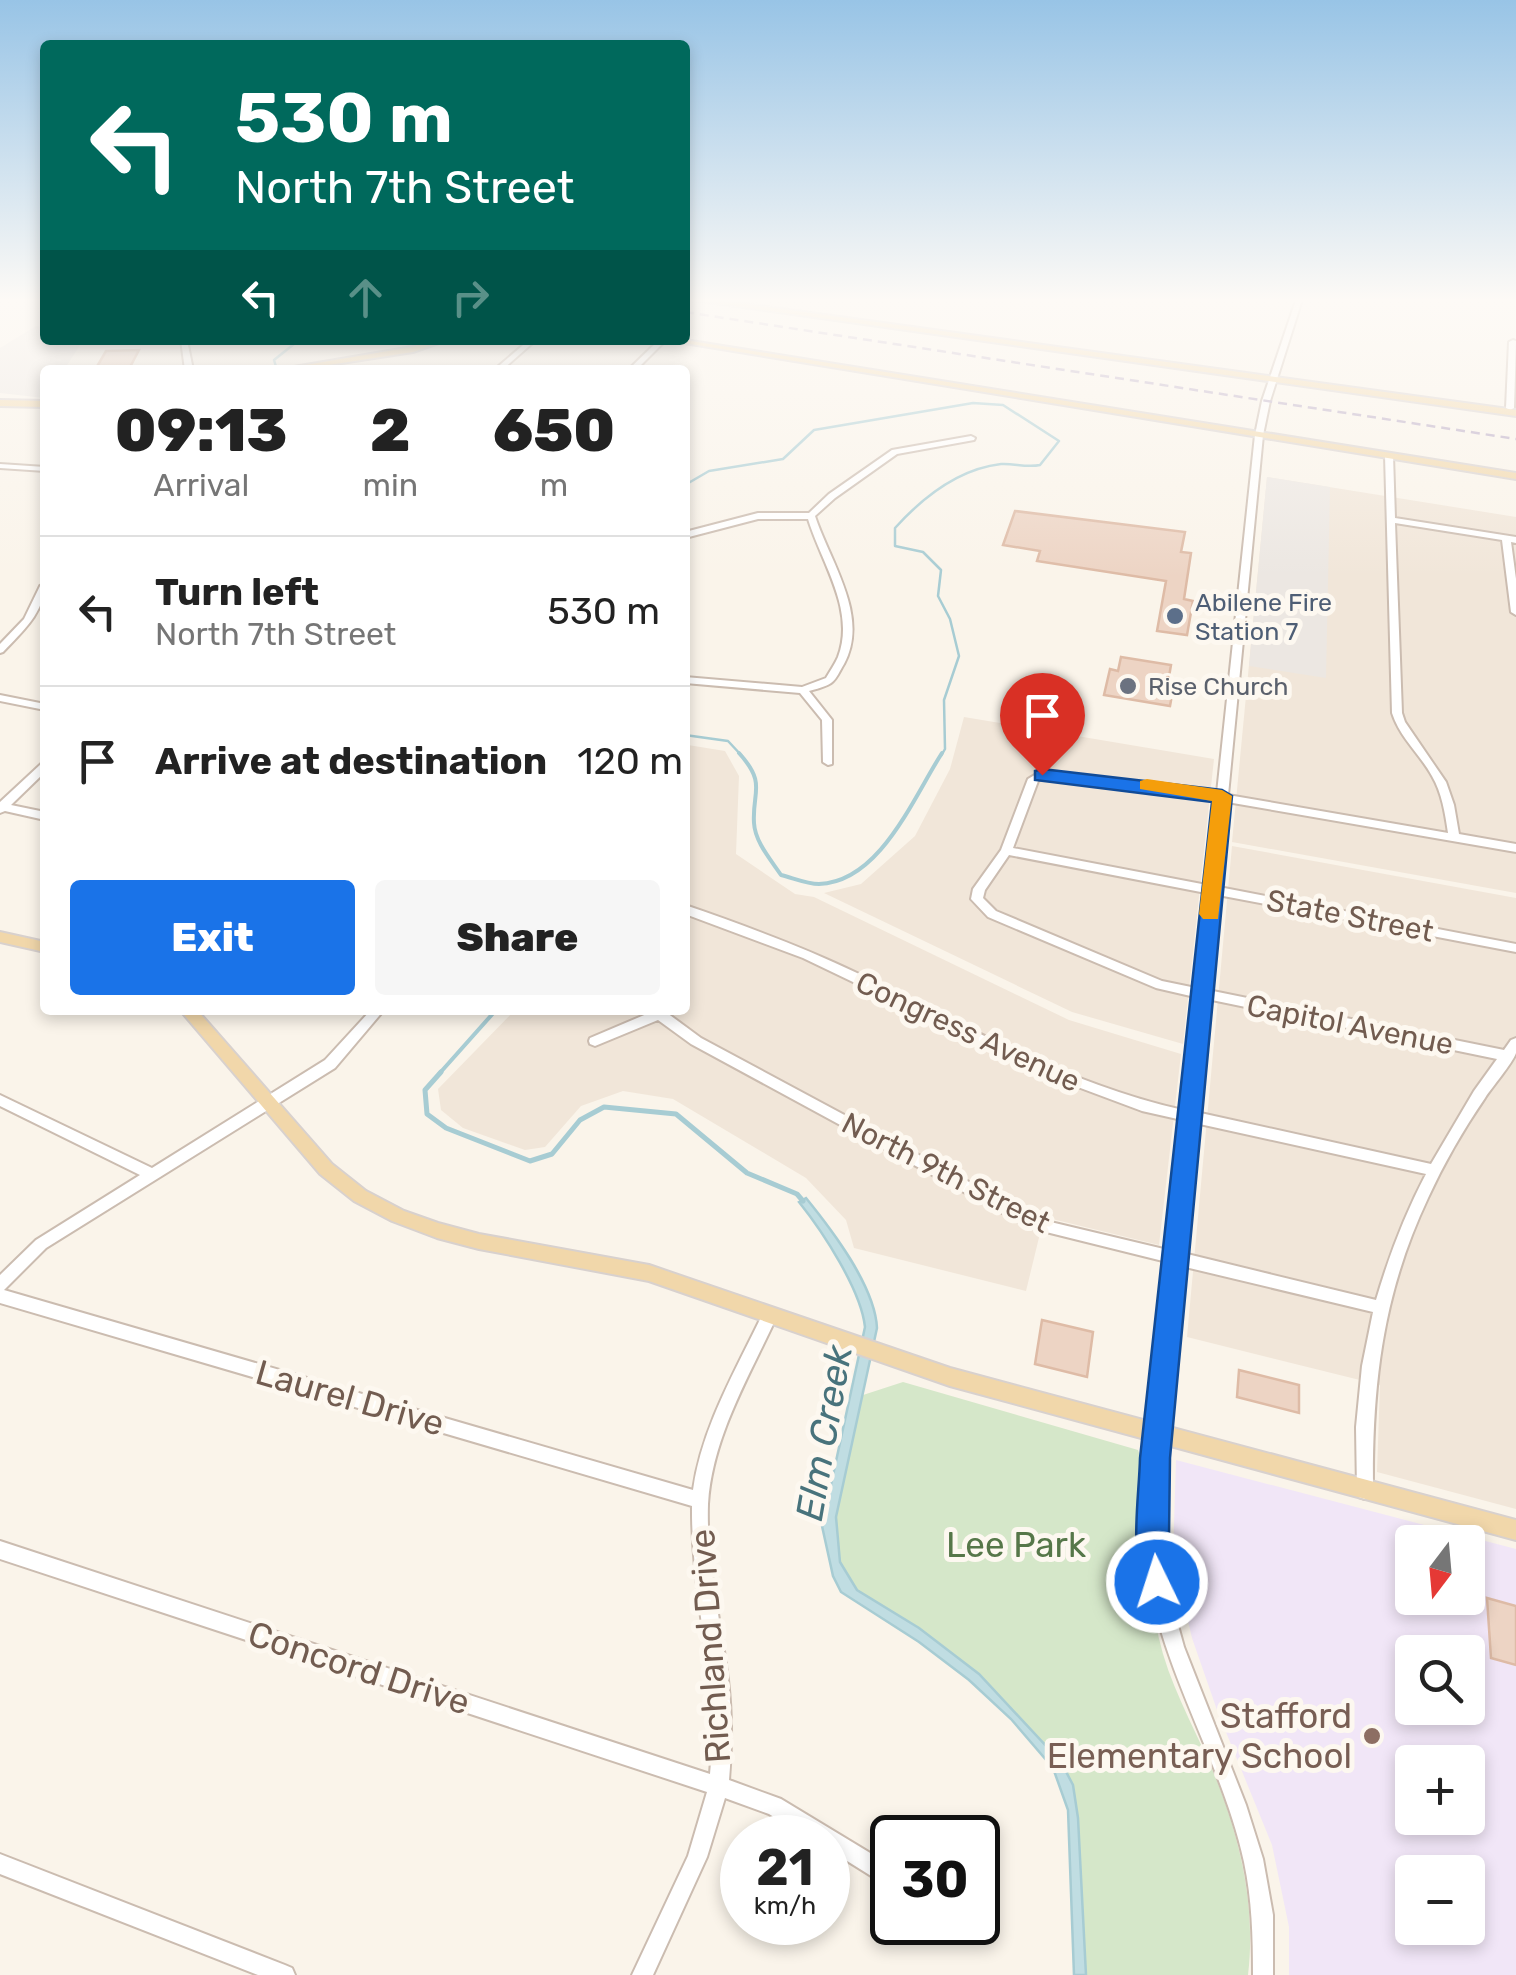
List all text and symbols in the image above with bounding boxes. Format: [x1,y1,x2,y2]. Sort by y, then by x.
text: 530 m [235,77,453,160]
icon: left [70,80,200,210]
text: North 7th Street [235,161,574,214]
icon: left [233,270,288,325]
icon: ahead [338,270,393,325]
icon: right [443,270,498,325]
text: 09:13 [115,395,288,466]
text: 2 [370,395,411,466]
text: 650 [493,395,615,466]
text: Arrival [153,466,249,504]
text: min [362,466,418,504]
text: m [540,466,568,504]
text: Turn left [155,569,319,615]
icon: left [70,584,125,639]
text: 530 m [547,588,660,634]
place label: Abilene Fire Station 7 [1195,588,1332,646]
marker: Abilene Fire Station 7 [1164,605,1186,627]
text: North 7th Street [155,615,396,653]
place label: Rise Church [1148,672,1289,701]
pin [1000,673,1085,776]
marker: Rise Church [1117,675,1139,697]
icon: arrive [1015,688,1070,743]
icon: arrive [70,734,125,789]
text: Arrive at destination [155,738,547,784]
text: 120 m [577,738,683,784]
button: Exit [70,880,355,995]
button: Share [375,880,660,995]
street label: State Street [1263,882,1437,950]
street label: Congress Avenue [850,964,1086,1100]
street label: Capitol Avenue [1244,987,1456,1063]
street label: North 9th Street [836,1105,1056,1241]
water label: Elm Creek [786,1341,862,1524]
street label: Laurel Drive [251,1351,449,1445]
park label: Lee Park [946,1524,1086,1566]
north arrow [1395,1525,1485,1615]
map controls [1395,1525,1485,1945]
street label: Richland Drive [681,1527,739,1765]
position arrow [1105,1530,1209,1634]
street label: Concord Drive [243,1612,475,1724]
button: search [1395,1635,1485,1725]
place label: Stafford Elementary School [1047,1695,1352,1777]
marker: Stafford Elementary School [1361,1725,1383,1747]
button: + [1395,1745,1485,1835]
speed limit sign: 30 [870,1815,1000,1945]
text: 21 [756,1838,814,1898]
button: − [1395,1855,1485,1945]
text: km/h [754,1891,816,1920]

